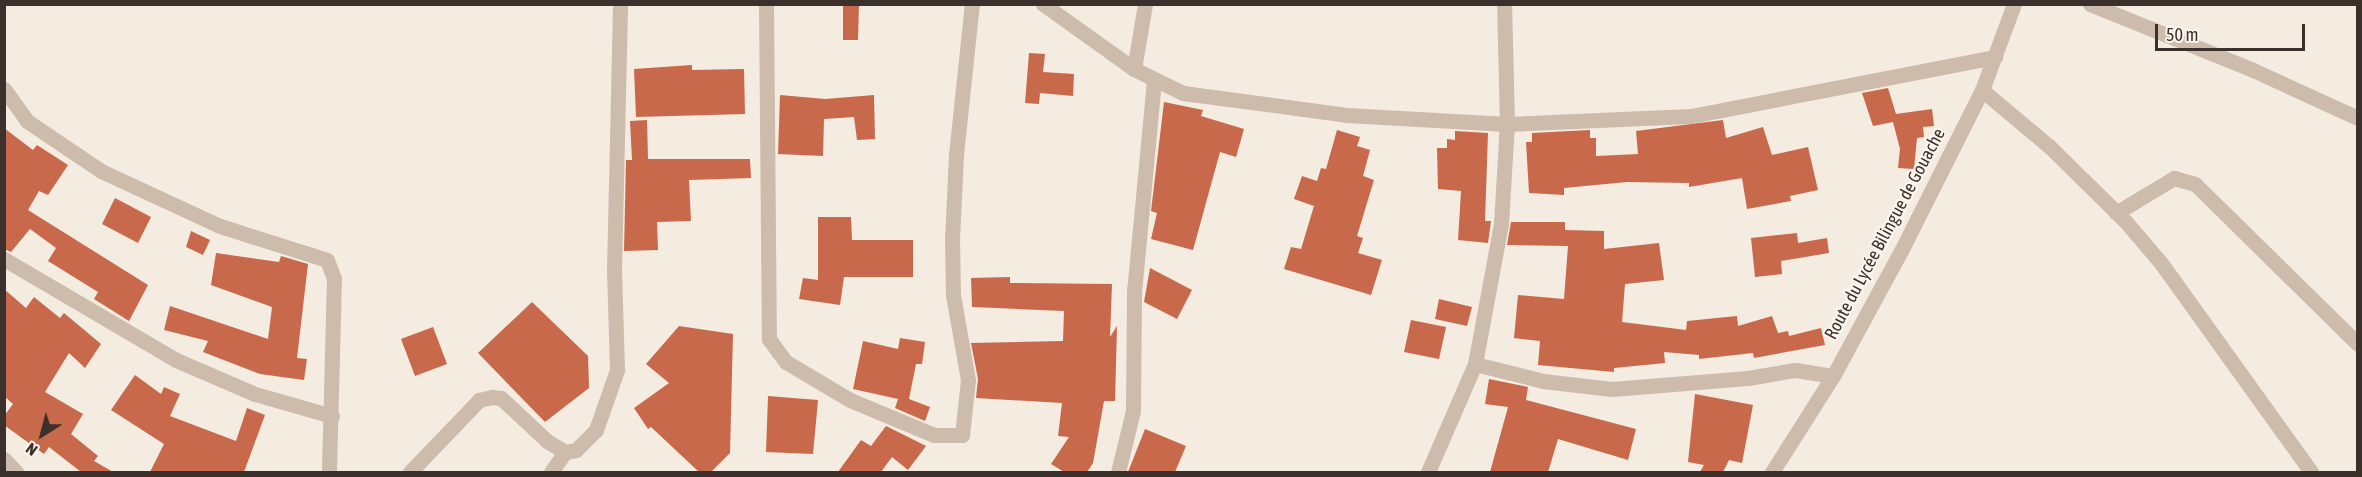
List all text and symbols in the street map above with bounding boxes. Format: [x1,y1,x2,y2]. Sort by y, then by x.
scale bar [2158,12,2308,50]
text: 50 m [2166,24,2198,45]
street label: Route du Lycée Bilingue de Gouache [1820,125,1950,343]
north arrow [12,405,72,465]
text: N [22,440,41,460]

